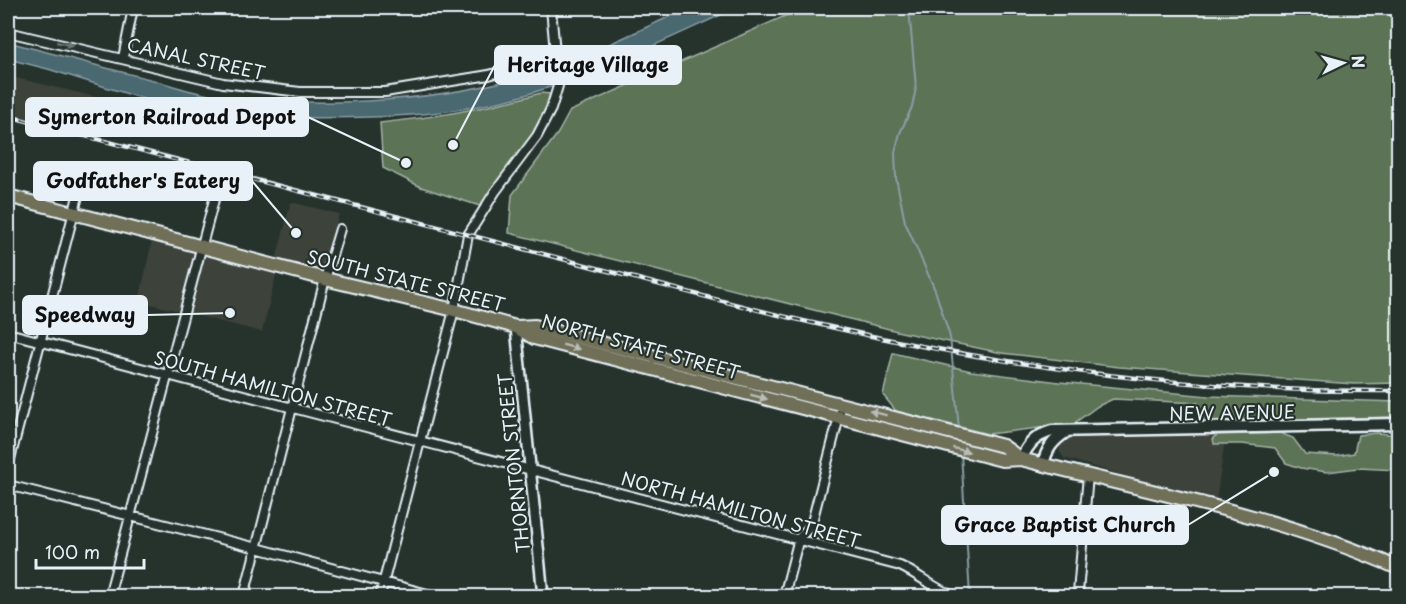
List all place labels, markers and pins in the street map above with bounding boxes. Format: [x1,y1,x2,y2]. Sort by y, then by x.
callout: Heritage Village [495,46,681,84]
callout: Symerton Railroad Depot [26,98,308,136]
callout: Godfather's Eatery [34,162,252,200]
callout: Speedway [23,296,147,334]
callout: Grace Baptist Church [942,506,1188,544]

